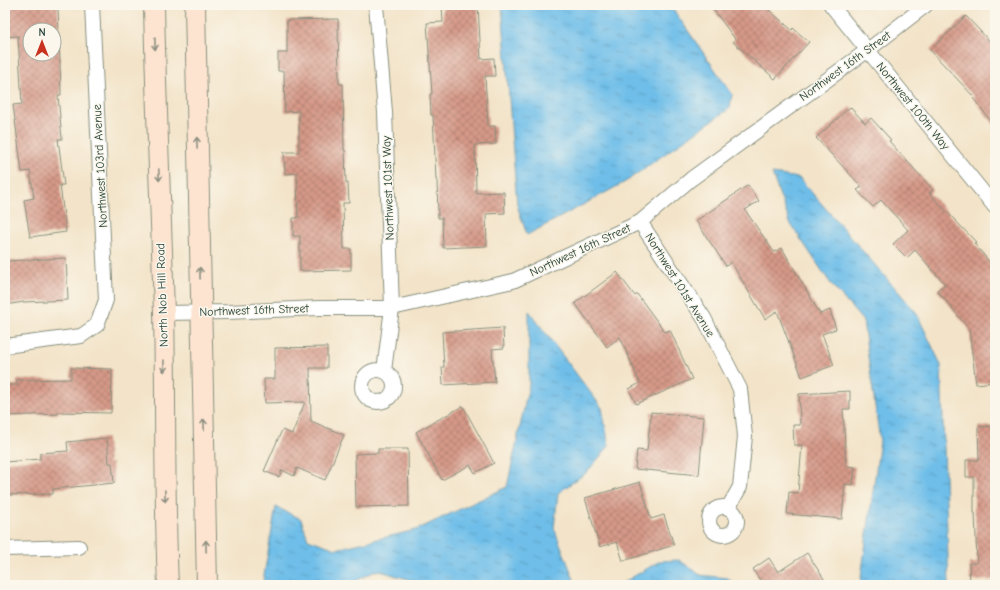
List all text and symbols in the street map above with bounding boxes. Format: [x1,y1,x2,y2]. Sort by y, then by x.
north arrow [22,22,62,62]
text: N [38,26,46,39]
street label: Northwest 16th Street [797,28,894,104]
one-way arrow [151,37,158,50]
street label: Northwest 100th Way [873,59,953,153]
street label: Northwest 103rd Avenue [90,104,110,228]
street label: Northwest 101st Way [379,135,397,241]
one-way arrow [193,137,201,150]
one-way arrow [155,168,162,181]
street label: Northwest 16th Street [527,220,633,279]
street label: Northwest 101st Avenue [642,230,718,340]
street label: North Nob Hill Road [153,243,171,347]
one-way arrow [196,267,204,280]
street label: Northwest 16th Street [199,301,310,319]
one-way arrow [160,359,168,372]
one-way arrow [200,418,208,431]
one-way arrow [162,489,169,502]
one-way arrow [203,540,210,553]

